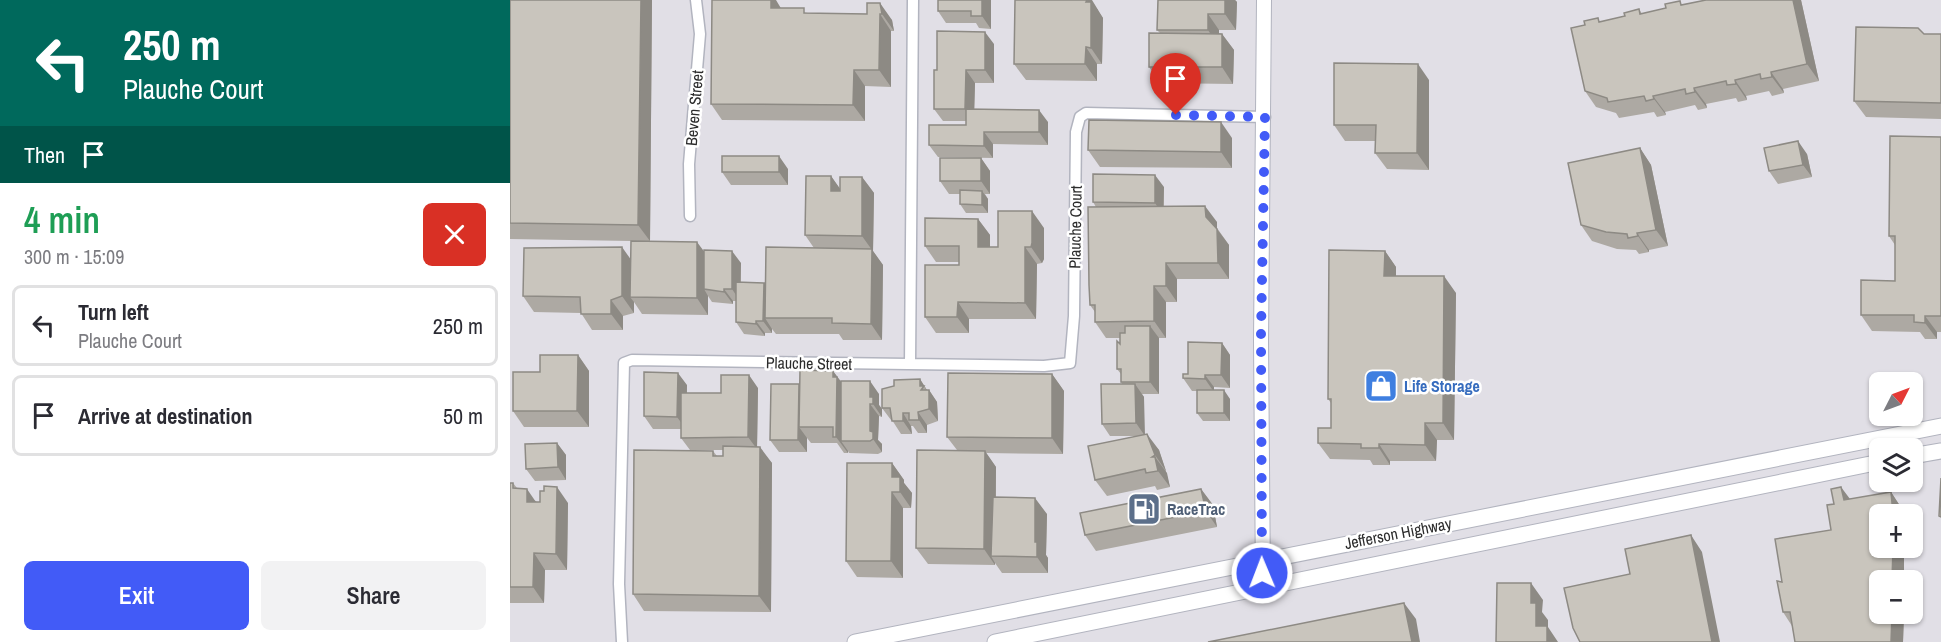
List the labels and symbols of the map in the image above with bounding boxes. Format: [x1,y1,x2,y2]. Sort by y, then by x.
pin [1150,53,1201,115]
street label: Beven Street [680,69,708,147]
street label: Plauche Court [1063,185,1087,269]
street label: Plauche Street [766,351,853,375]
shop icon: Life Storage [1363,368,1399,404]
north arrow [1869,372,1923,426]
place label: Life Storage [1404,375,1480,397]
fuel station icon: RaceTrac [1126,491,1162,527]
place label: RaceTrac [1167,498,1225,520]
street label: Jefferson Highway [1343,512,1454,554]
position arrow [1230,541,1294,605]

